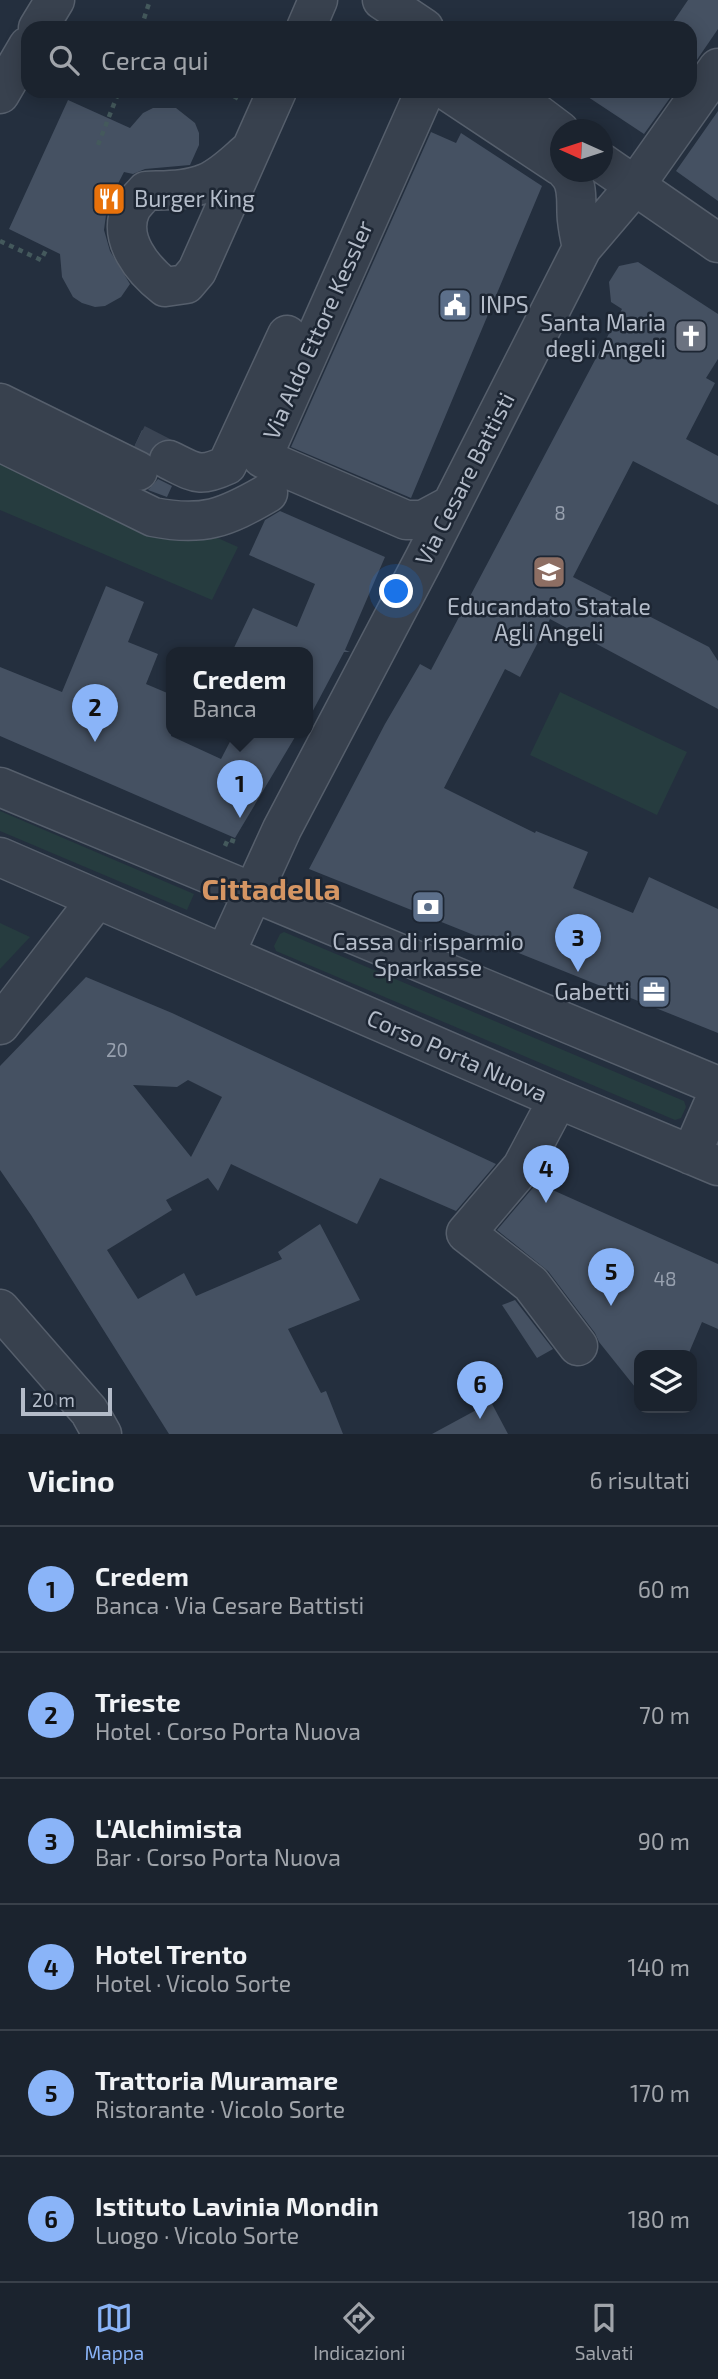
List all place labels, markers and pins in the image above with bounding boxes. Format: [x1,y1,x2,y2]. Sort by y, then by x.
restaurant icon: Burger King [90,180,128,218]
place label: Burger King [134,184,255,212]
public building icon: INPS [436,286,474,324]
place label: INPS [480,290,529,318]
place label: Santa Maria degli Angeli [540,308,666,362]
church icon: Santa Maria degli Angeli [672,317,710,355]
school or university icon: Educandato Statale Agli Angeli [530,553,568,591]
place label: Educandato Statale Agli Angeli [447,592,651,646]
pin: 2 [72,684,118,742]
pin: 1 [217,760,263,818]
bank icon: Cassa di risparmio Sparkasse [409,888,447,926]
pin: 3 [555,914,601,972]
place label: Cassa di risparmio Sparkasse [332,927,524,981]
office icon: Gabetti [635,973,673,1011]
place label: Gabetti [554,977,630,1005]
pin: 4 [523,1145,569,1203]
pin: 5 [588,1248,634,1306]
pin: 6 [457,1361,503,1419]

